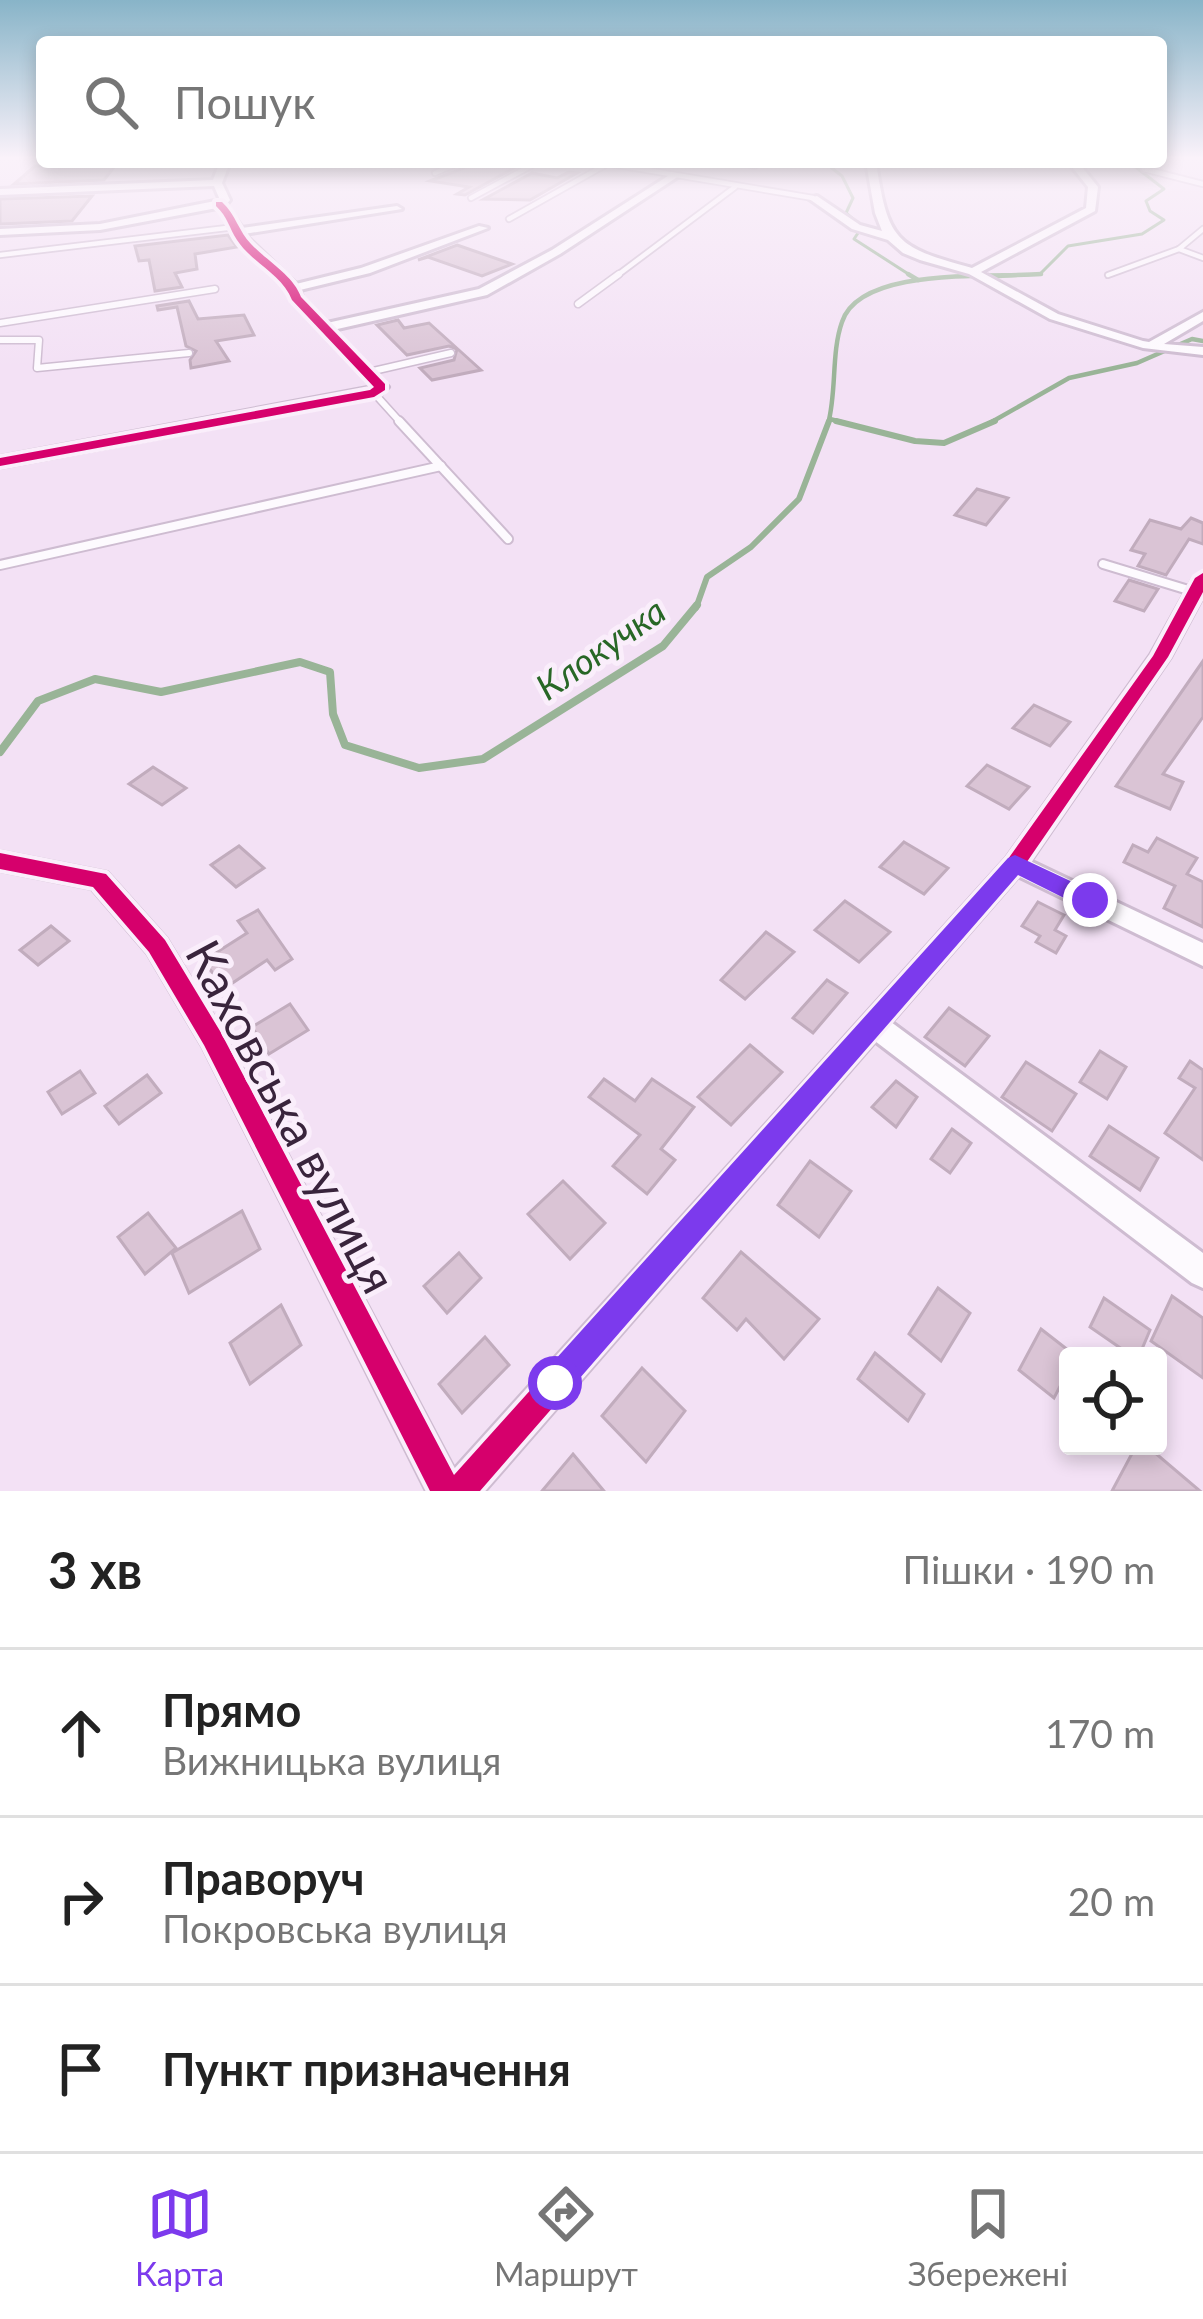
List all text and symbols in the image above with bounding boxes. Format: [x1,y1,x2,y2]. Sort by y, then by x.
search box [36,36,1167,168]
icon: search [78,69,144,135]
text: Пошук [174,75,315,129]
water label: Клокучка [527,588,673,708]
route end [1063,873,1117,927]
street label: Каховська вулиця [175,930,409,1302]
map controls [1059,1347,1167,1455]
button: locate [1059,1347,1167,1455]
route start [528,1356,582,1410]
text: 3 хв [48,1539,142,1600]
text: Пішки · 190 m [903,1546,1155,1592]
text: Прямо [162,1683,301,1737]
icon: ahead [48,1700,114,1766]
text: 170 m [1045,1710,1155,1756]
text: Вижницька вулиця [162,1737,501,1783]
text: Праворуч [162,1851,364,1905]
icon: right [48,1868,114,1934]
text: 20 m [1068,1878,1155,1924]
text: Покровська вулиця [162,1905,508,1951]
icon: arrive [48,2036,114,2102]
text: Пункт призначення [162,2042,571,2096]
tab: Карта [135,2181,224,2293]
tab: Маршрут [494,2181,638,2293]
tab: Збережені [908,2181,1068,2293]

